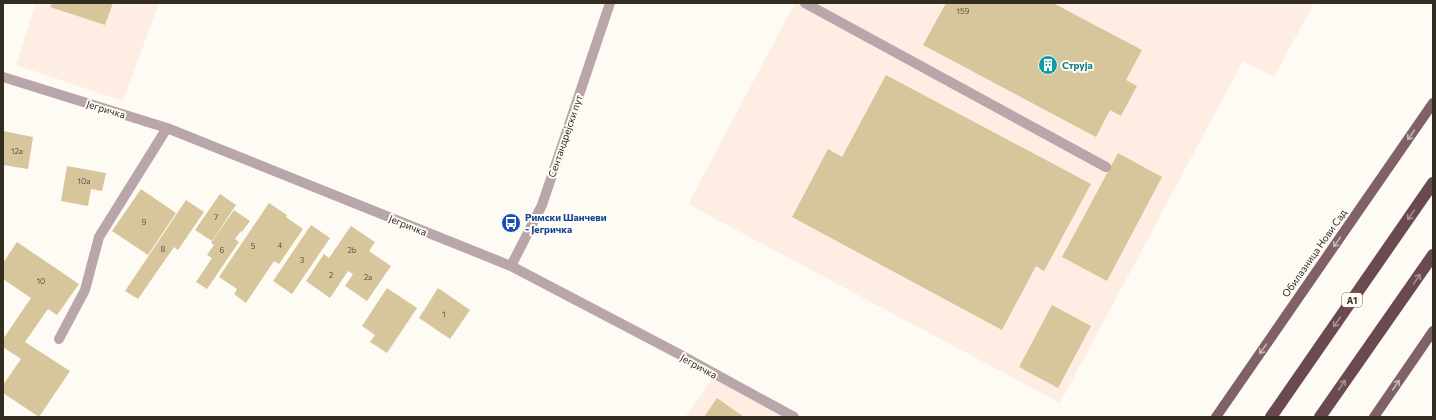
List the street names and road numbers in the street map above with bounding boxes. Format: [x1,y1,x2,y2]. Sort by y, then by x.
street label: Сентандрејски пут [545,93,585,179]
street label: Јегричка [85,97,127,121]
street label: Обилазница Нови Сад [1279,207,1349,299]
street label: Јегричка [387,212,429,238]
road number: A1 [1342,293,1362,307]
street label: Јегричка [679,351,719,381]

